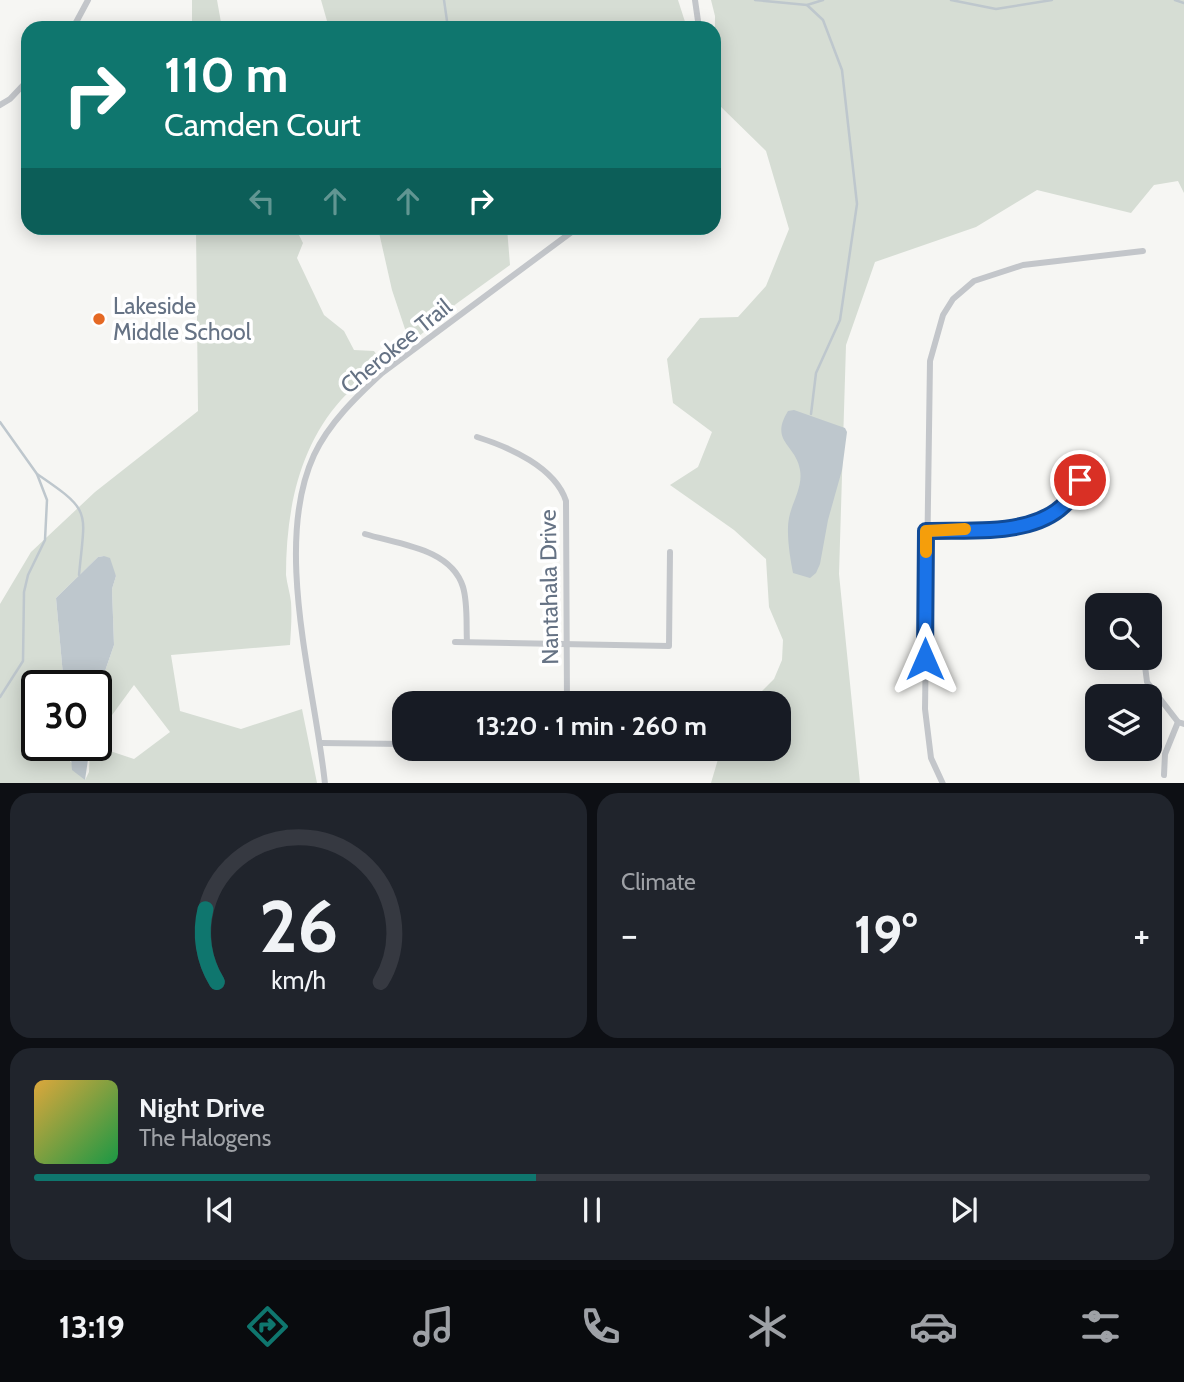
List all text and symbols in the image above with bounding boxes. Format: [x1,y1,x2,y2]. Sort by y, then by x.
text: 110 m [164,45,288,104]
icon: right [49,49,140,140]
text: Camden Court [164,105,361,144]
icon: left [243,182,281,220]
icon: ahead [316,182,354,220]
icon: ahead [389,182,427,220]
icon: right [462,182,500,220]
place label: Lakeside Middle School [113,292,252,346]
street label: Cherokee Trail [335,292,458,399]
marker: Lakeside Middle School [91,311,107,327]
pin [1050,450,1110,510]
icon: arrive [1061,461,1099,499]
street label: Nantahala Drive [534,509,564,665]
map controls [1085,593,1162,761]
button: search [1085,593,1162,670]
position arrow [888,622,962,696]
speed limit sign: 30 [21,670,112,761]
button: layers [1085,684,1162,761]
text: 13:20 · 1 min · 260 m [476,710,707,742]
text: Climate [621,868,696,896]
text: 26 [259,882,338,970]
text: 19° [854,903,917,966]
text: − [621,911,638,958]
text: + [1133,911,1150,958]
text: km/h [271,964,326,994]
text: Night Drive [139,1092,265,1124]
text: The Halogens [139,1124,271,1152]
icon: previous [201,1191,239,1229]
icon: pause [573,1191,611,1229]
icon: next [945,1191,983,1229]
icon: directions [243,1302,292,1351]
icon: music [409,1302,458,1351]
icon: phone [576,1302,625,1351]
icon: climate [743,1302,792,1351]
icon: car [909,1302,958,1351]
icon: filters [1076,1302,1125,1351]
text: 13:19 [59,1307,125,1346]

